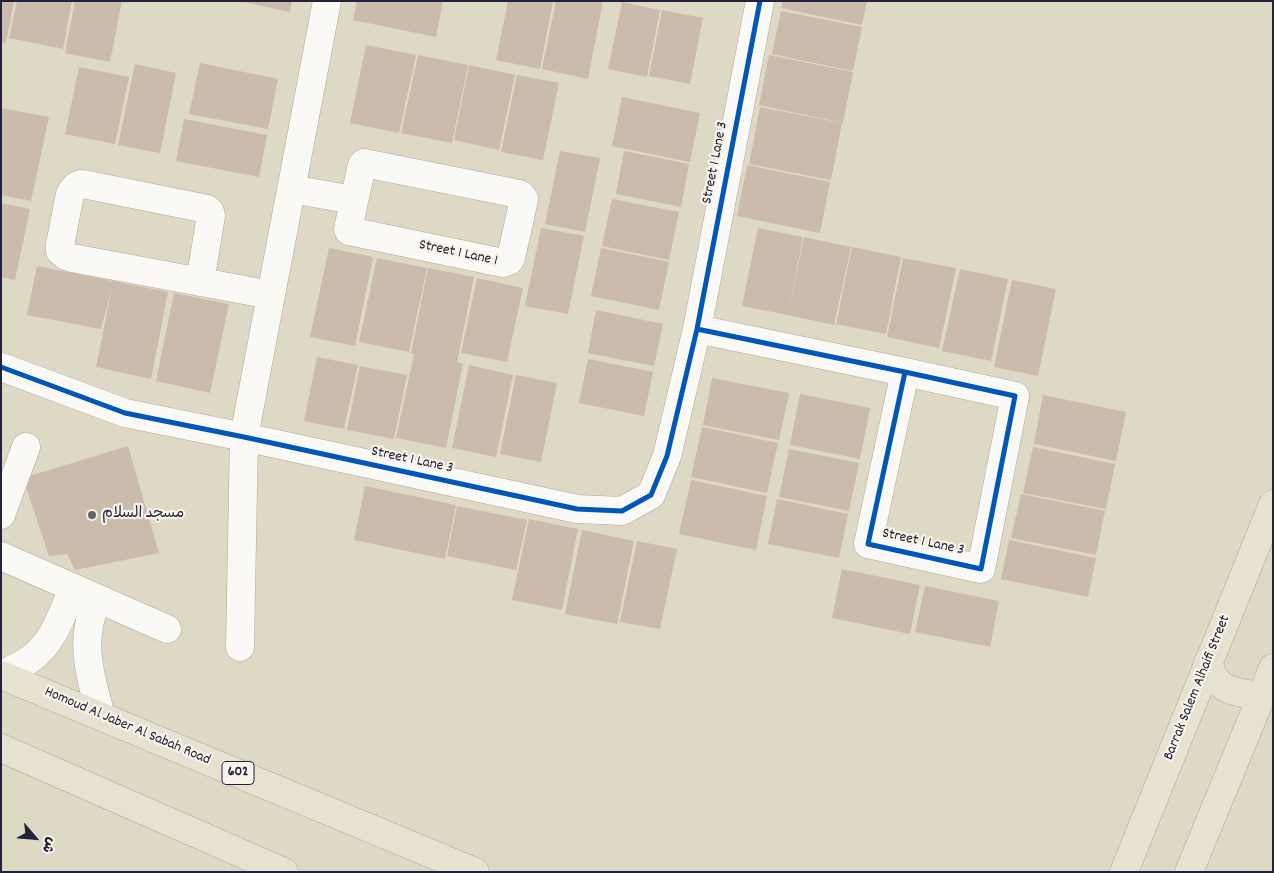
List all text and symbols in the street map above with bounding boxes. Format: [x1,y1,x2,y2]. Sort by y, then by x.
street label: Street 1 Lane 3 [699,120,733,206]
street label: Street 1 Lane 1 [417,237,499,271]
street label: Street 1 Lane 3 [369,444,455,478]
place label: مسجد السلام [102,506,184,524]
marker: مسجد السلام [86,509,98,521]
street label: Street 1 Lane 3 [880,526,966,560]
street label: Barrak Salem Alhaifi Street [1161,613,1235,763]
street label: Homoud Al Jaber Al Sabah Road [41,684,213,770]
road number: 602 [222,761,254,784]
north arrow [10,813,60,863]
text: ش [36,833,61,856]

